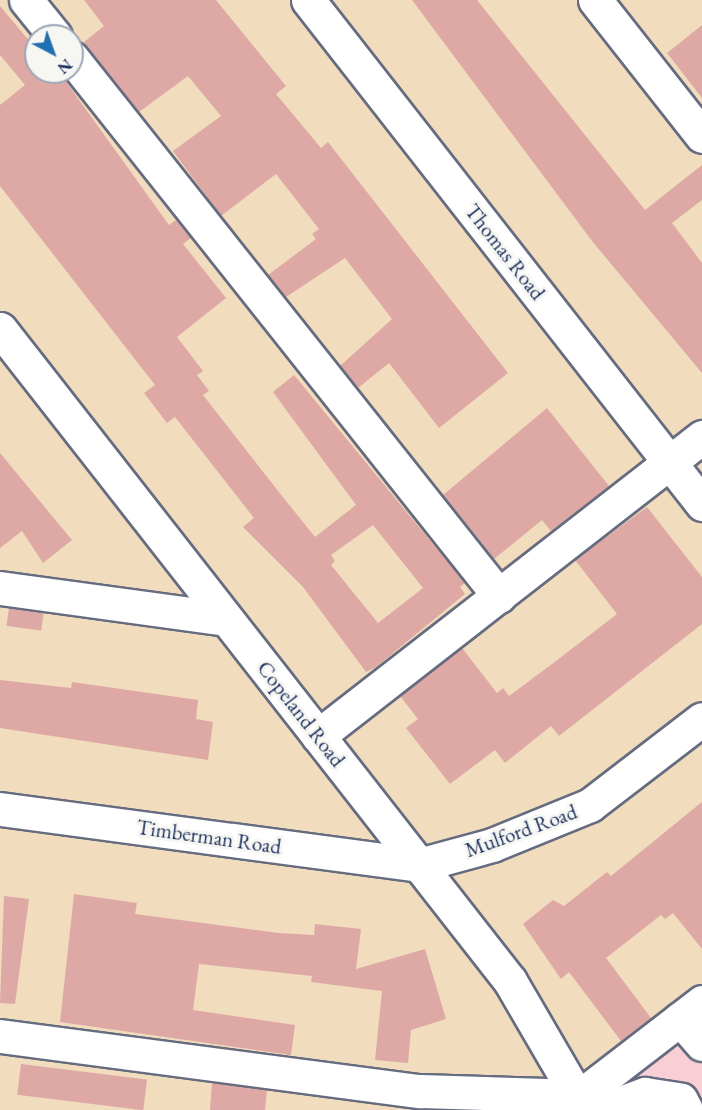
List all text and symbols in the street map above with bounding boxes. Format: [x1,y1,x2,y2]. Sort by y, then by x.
north arrow [24,24,84,84]
text: N [53,54,77,79]
street label: Thomas Road [460,199,550,305]
street label: Copeland Road [252,656,350,772]
street label: Mulford Road [462,799,580,863]
street label: Timberman Road [135,814,283,860]

